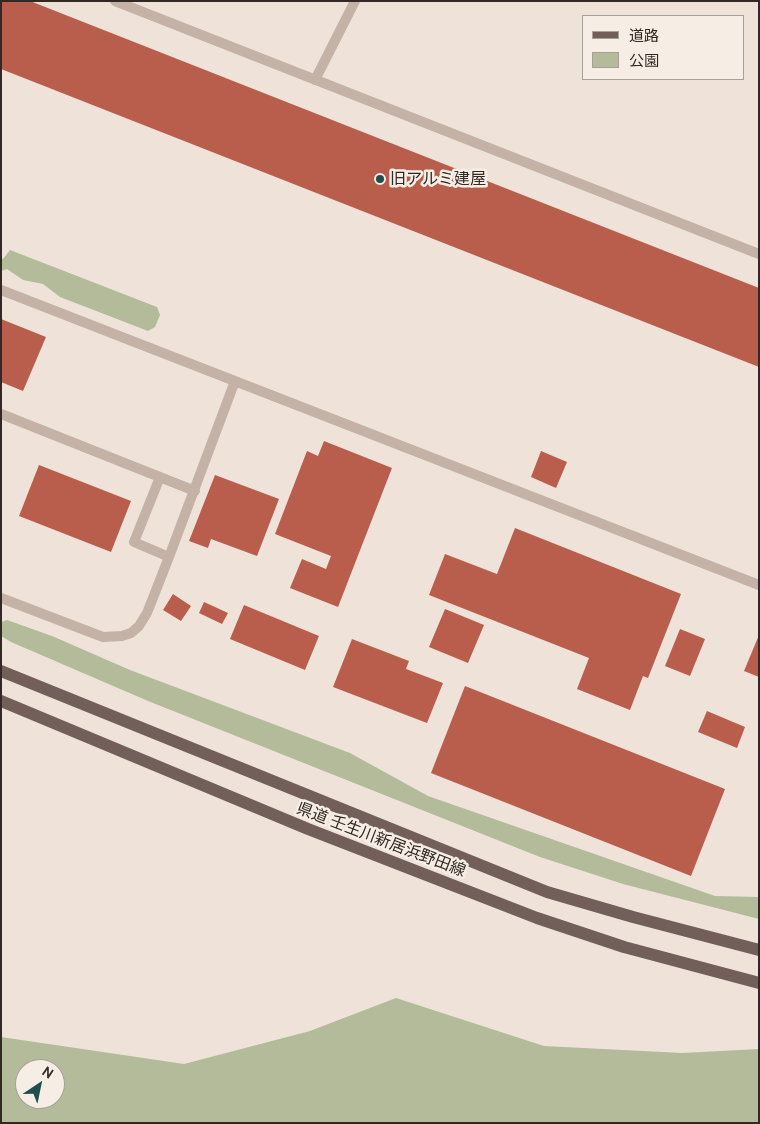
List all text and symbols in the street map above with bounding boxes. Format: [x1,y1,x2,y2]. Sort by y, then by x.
legend [582,15,745,80]
text: 道路 [629,27,659,45]
text: 公園 [629,52,659,70]
place label: 旧アルミ建屋 [390,169,486,189]
marker: 旧アルミ建屋 [374,173,386,185]
street label: 県道 壬生川新居浜野田線 [294,799,468,881]
north arrow [15,1059,65,1109]
text: N [39,1062,57,1083]

